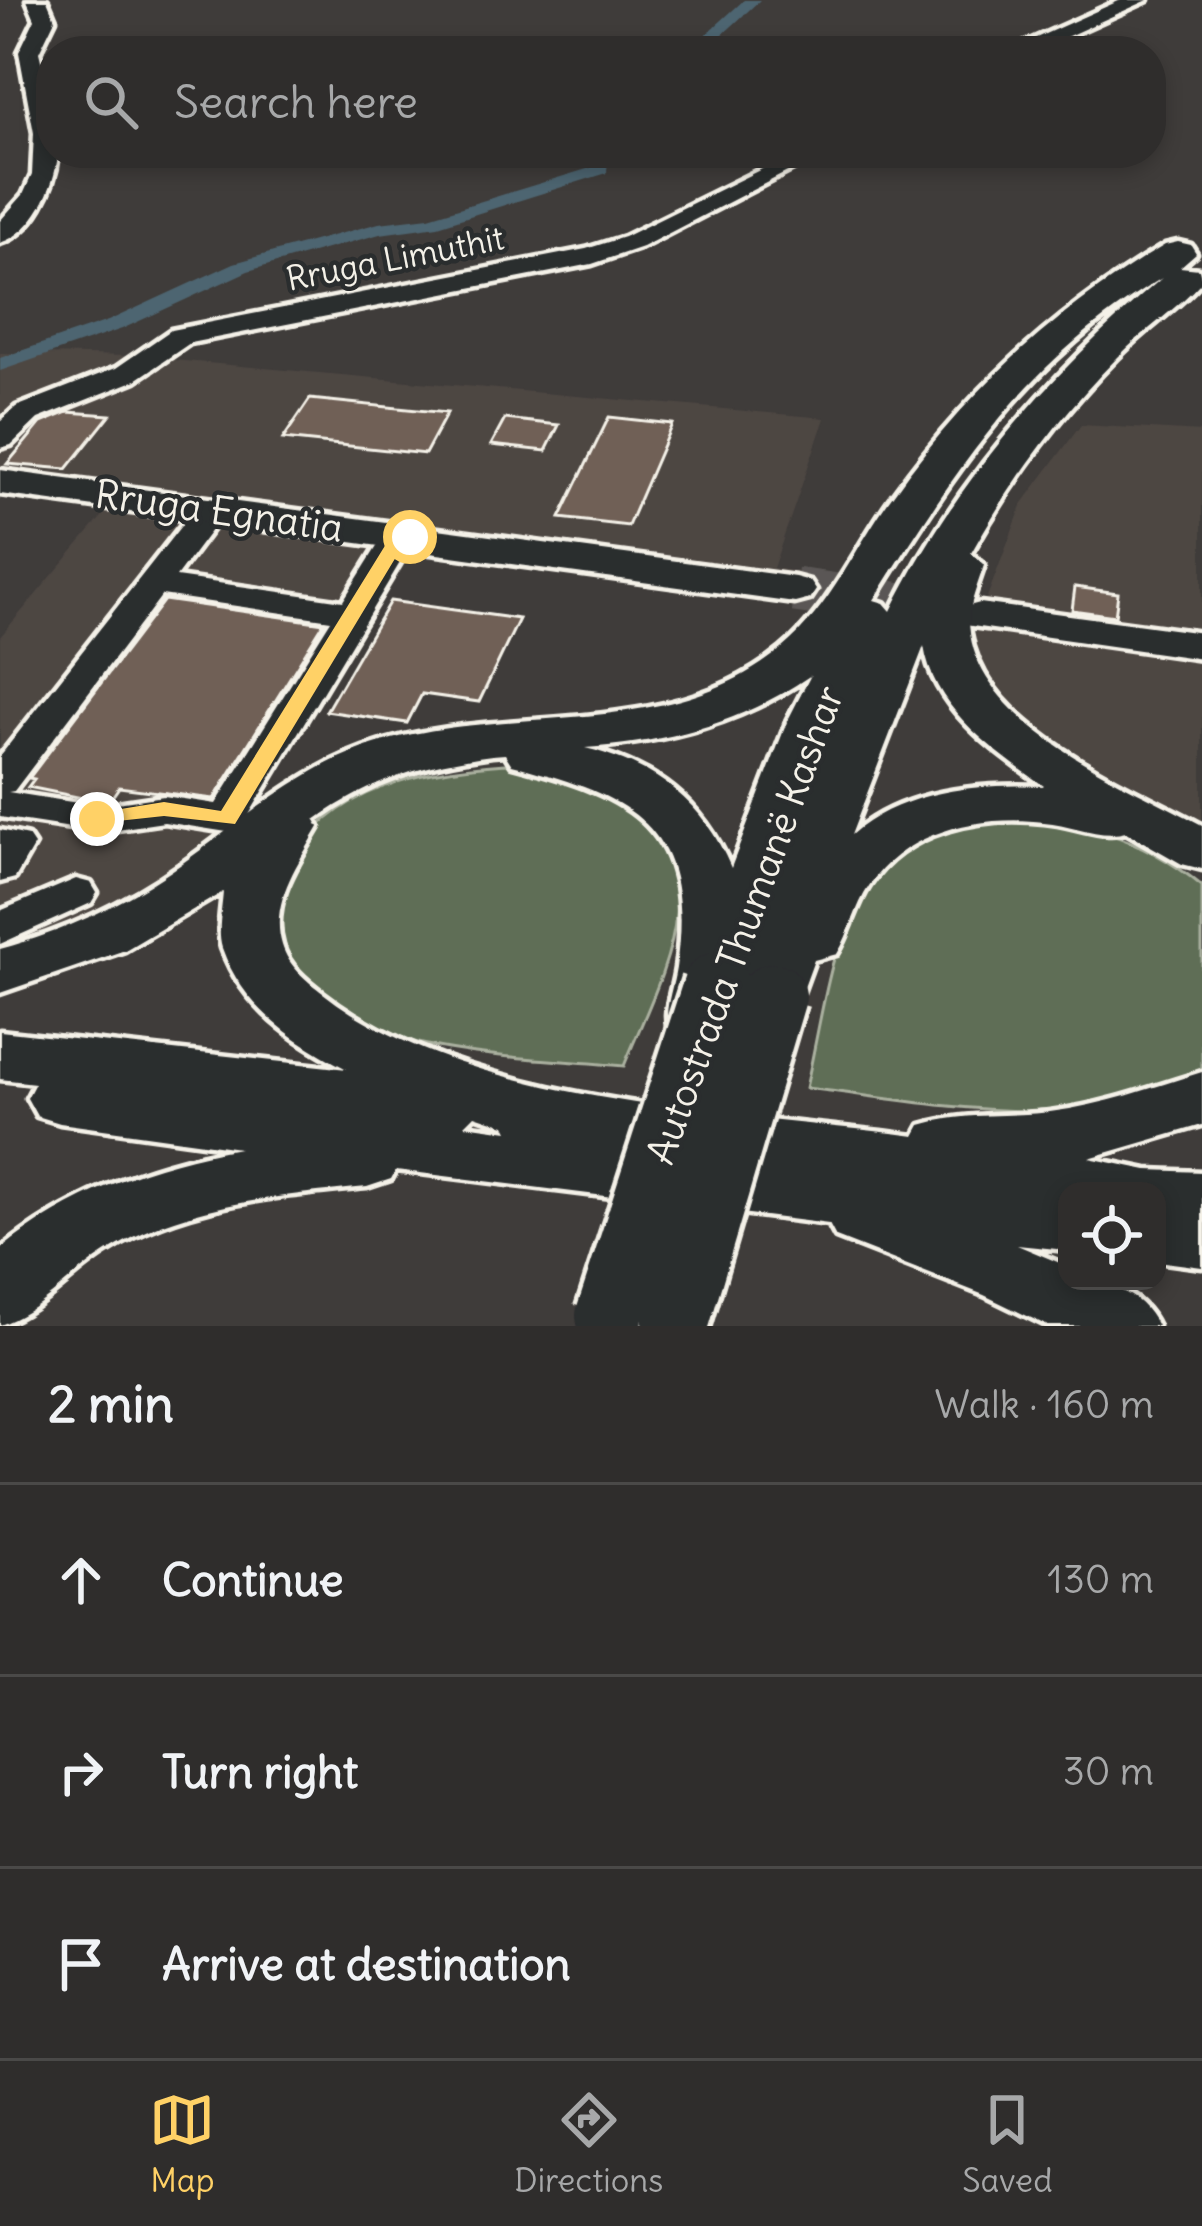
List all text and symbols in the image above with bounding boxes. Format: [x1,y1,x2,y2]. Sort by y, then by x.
search box [36,36,1166,168]
icon: search [78,69,144,135]
text: Search here [174,74,418,130]
street label: Rruga Limuthit [283,216,507,300]
street label: Rruga Egnatia [92,469,346,553]
route start [383,510,437,564]
street label: Autostrada Thumanë Kashar [636,679,854,1171]
route end [70,792,124,846]
map controls [1058,1182,1166,1290]
button: locate [1058,1182,1166,1290]
text: 2 min [48,1372,174,1436]
text: Walk · 160 m [935,1380,1154,1429]
icon: ahead [48,1547,114,1613]
text: Continue [162,1552,344,1608]
text: 130 m [1047,1555,1154,1604]
icon: right [48,1739,114,1805]
text: Turn right [162,1744,358,1800]
text: 30 m [1063,1747,1154,1796]
icon: arrive [48,1931,114,1997]
text: Arrive at destination [162,1936,571,1992]
tab: Map [149,2087,215,2201]
tab: Directions [514,2087,663,2201]
tab: Saved [962,2087,1053,2201]

